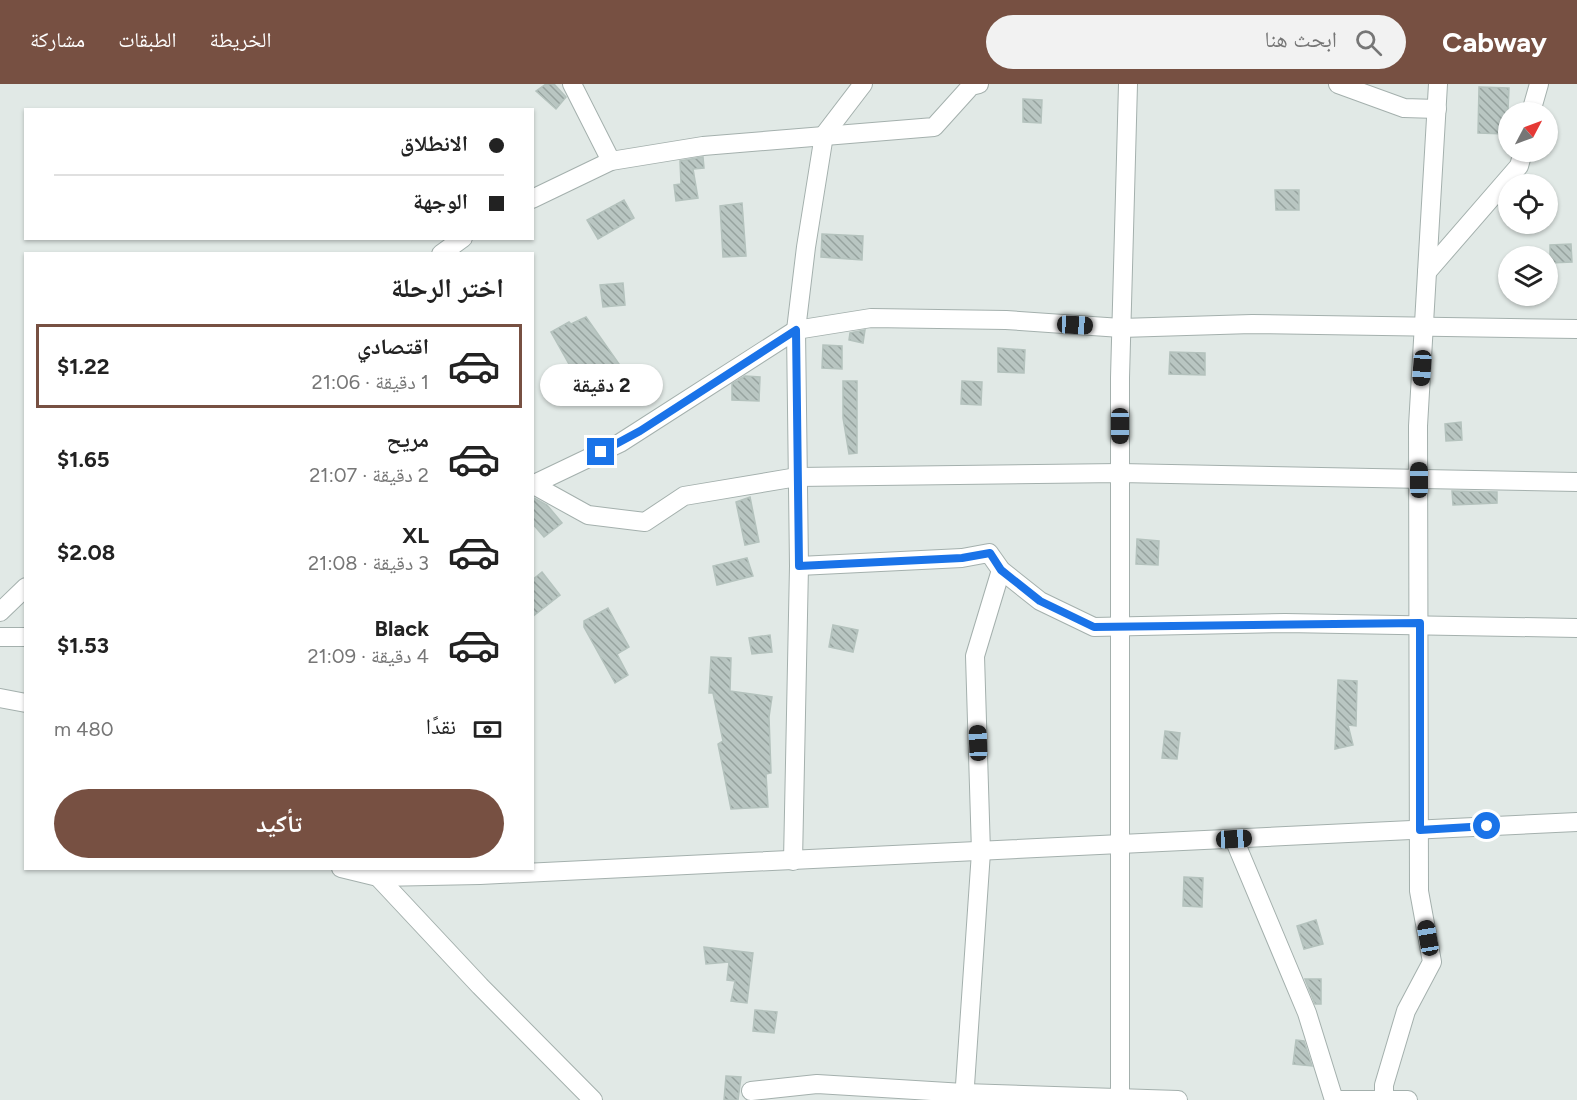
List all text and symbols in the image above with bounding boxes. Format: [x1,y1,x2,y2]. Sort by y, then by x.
search box [986,15,1406,69]
text: Cabway [1442,25,1547,59]
text: ابحث هنا [1265,26,1337,53]
icon: search [1352,26,1385,59]
text: مشاركة [30,27,85,52]
text: الطبقات [118,27,177,52]
text: الخريطة [210,27,271,52]
north arrow [1498,102,1558,162]
map controls [1498,102,1558,306]
text: الانطلاق [400,130,468,157]
button: locate [1498,174,1558,234]
text: الوجهة [413,188,468,215]
button: layers [1498,246,1558,306]
text: اختر الرحلة [391,271,504,304]
car [1057,315,1093,335]
text: اقتصادي [357,333,429,360]
icon: car [447,339,501,393]
car [1412,349,1432,387]
text: $1.22 [57,353,109,380]
callout: 2 دقيقة [540,365,662,407]
text: 1 دقيقة · 21:06 [312,370,429,394]
text: 2 دقيقة [572,373,631,397]
car [1111,408,1129,444]
text: مريح [386,426,429,453]
icon: car [447,432,501,486]
route end [587,438,614,465]
text: $1.65 [57,446,109,473]
car [1410,462,1428,498]
text: 2 دقيقة · 21:07 [309,463,429,487]
text: XL [402,522,429,549]
icon: car [447,525,501,579]
text: $2.08 [57,539,115,566]
text: 3 دقيقة · 21:08 [308,551,429,575]
text: Black [375,615,429,642]
icon: car [447,618,501,672]
text: $1.53 [57,632,109,659]
text: 4 دقيقة · 21:09 [307,644,429,668]
text: نقدًا [426,713,456,740]
icon: cash [471,713,504,746]
text: 480 m [54,717,114,741]
car [968,725,988,761]
button: تأكيد [54,789,504,858]
route start [1473,812,1500,839]
car [1216,829,1252,849]
car [1416,919,1440,957]

